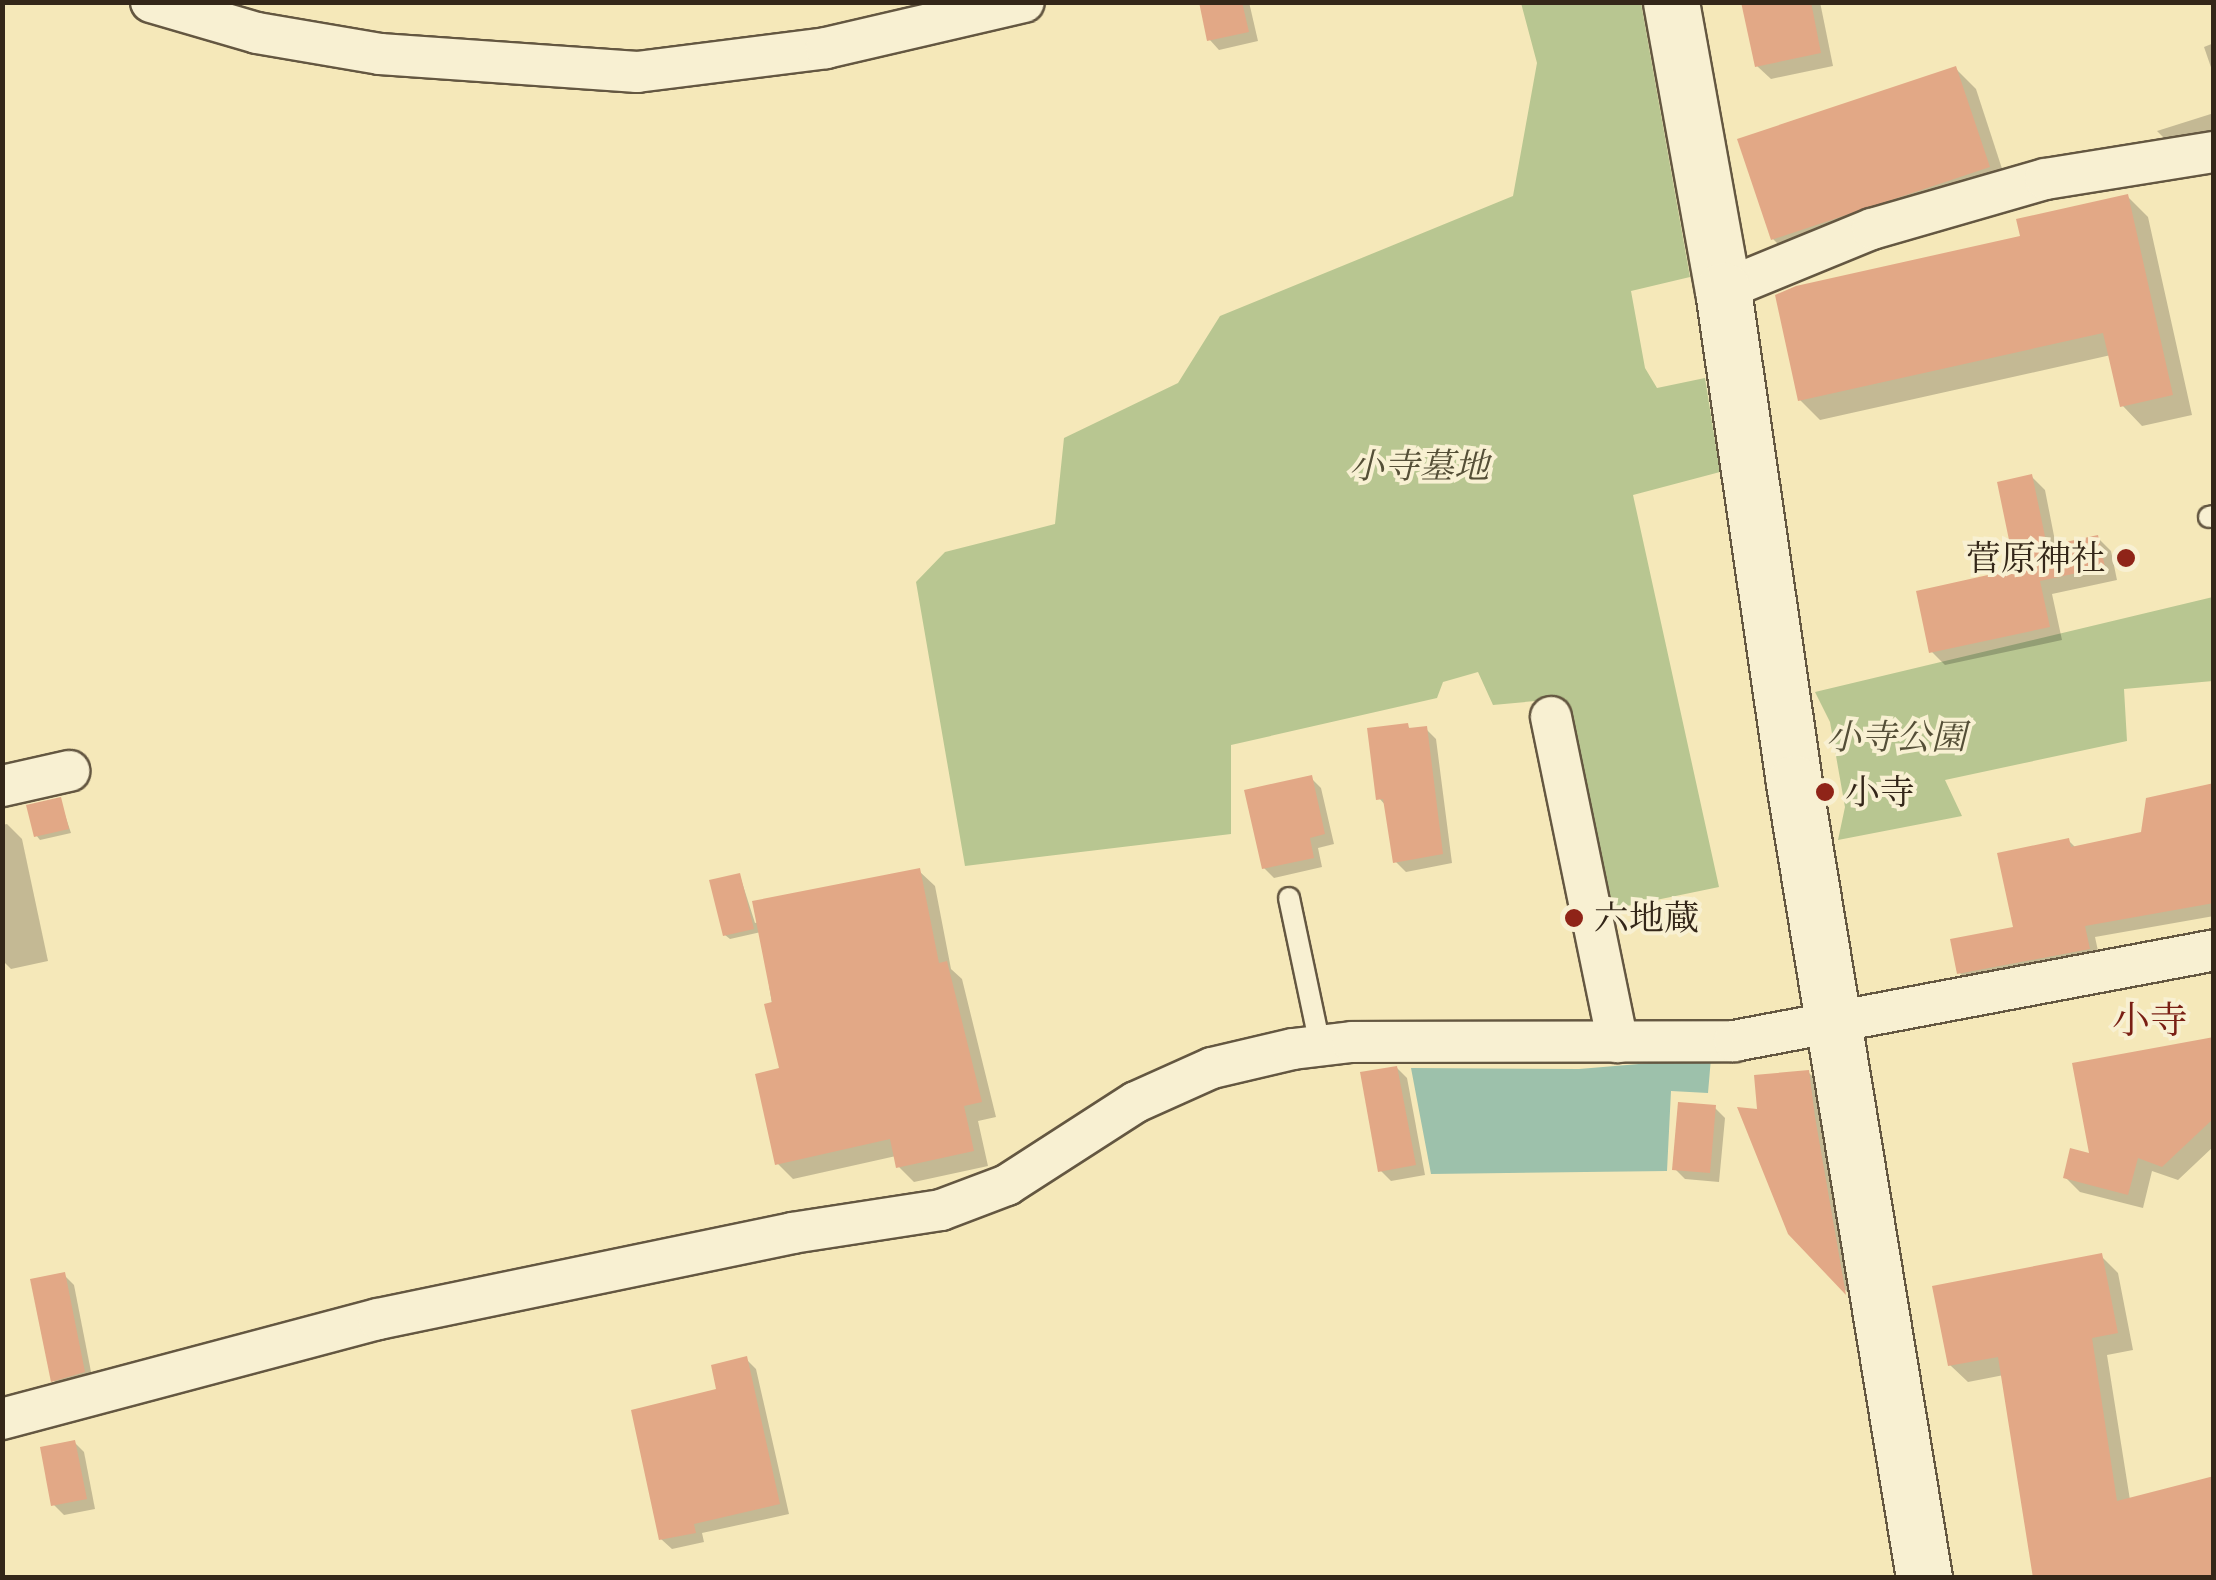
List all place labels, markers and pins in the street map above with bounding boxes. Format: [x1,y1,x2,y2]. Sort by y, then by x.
place label: 菅原神社 [1966,537,2106,579]
marker: 菅原神社 [2115,547,2137,569]
place label: 小寺 [1845,771,1915,813]
marker: 小寺 [1814,781,1836,803]
place label: 六地蔵 [1594,897,1699,939]
marker: 六地蔵 [1563,907,1585,929]

